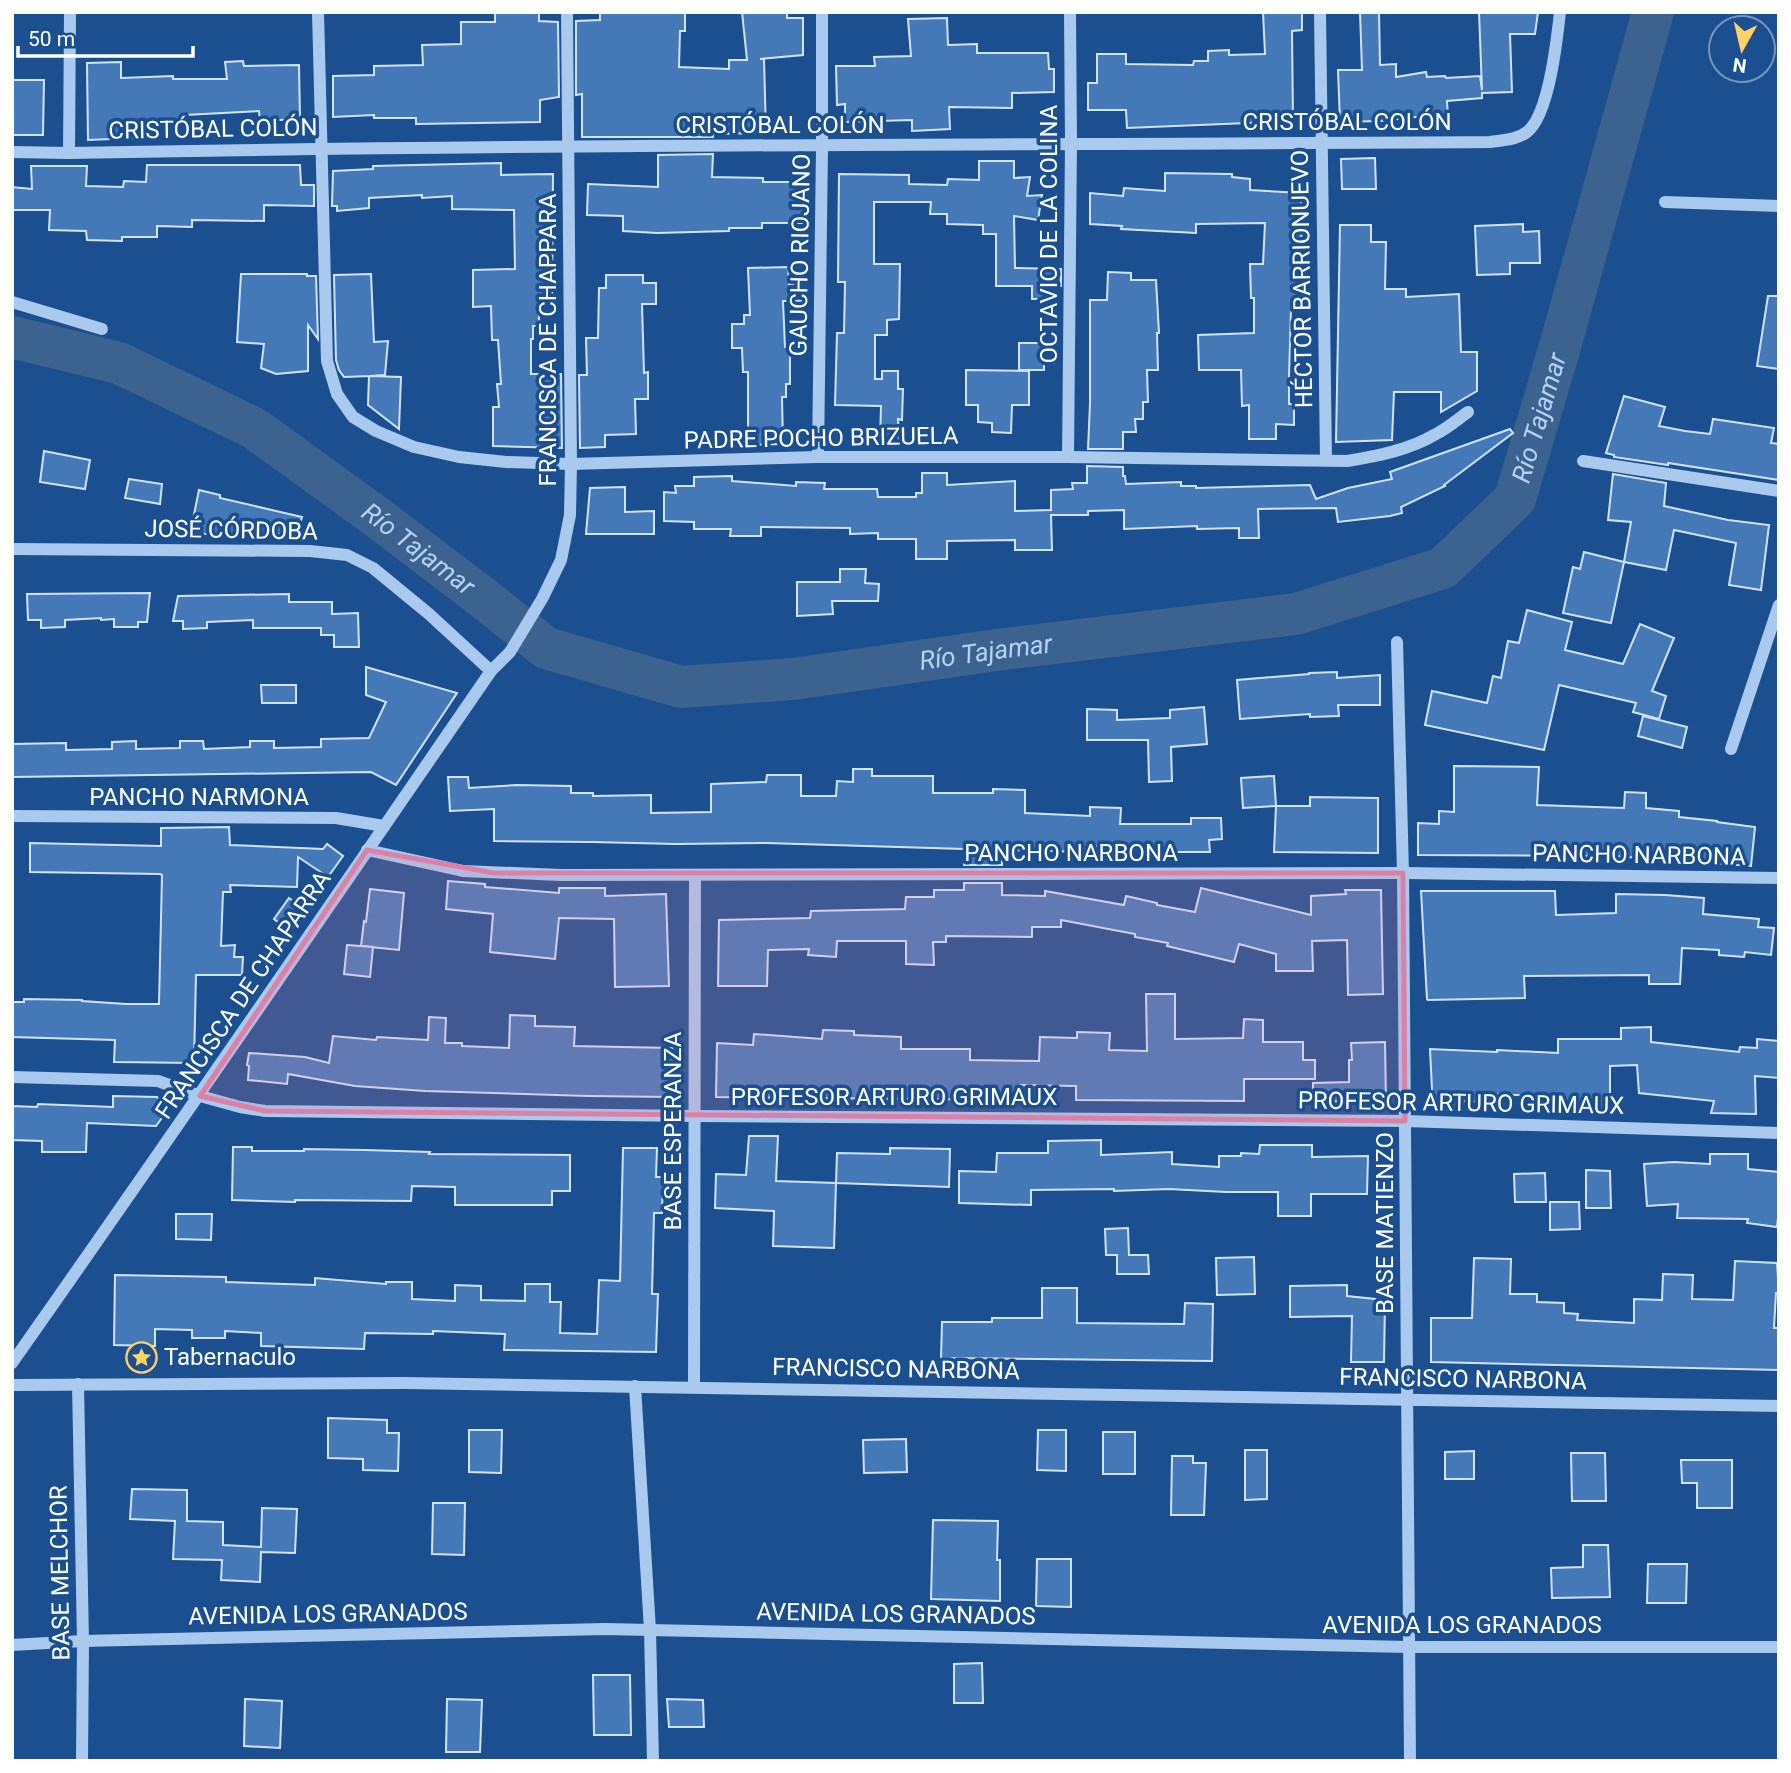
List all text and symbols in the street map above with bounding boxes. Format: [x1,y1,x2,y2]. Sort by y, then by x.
scale bar [18,14,192,58]
north arrow [1707,14,1777,84]
text: 50 m [28,27,75,51]
text: N [1731,53,1748,78]
street label: OCTAVIO DE LA COLINA [1035,104,1063,363]
street label: CRISTÓBAL COLÓN [1242,108,1452,136]
street label: CRISTÓBAL COLÓN [675,111,885,139]
street label: CRISTÓBAL COLÓN [108,113,318,145]
street label: HÉCTOR BARRIONUEVO [1286,150,1318,408]
street label: GAUCHO RIOJANO [784,153,816,357]
street label: FRANCISCA DE CHAPPARA [534,193,562,487]
water label: Río Tajamar [1506,348,1573,486]
street label: PADRE POCHO BRIZUELA [683,422,959,454]
water label: Río Tajamar [356,496,482,602]
street label: JOSÉ CÓRDOBA [144,514,318,546]
water label: Río Tajamar [917,628,1055,676]
street label: PANCHO NARMONA [89,783,309,811]
street label: PANCHO NARBONA [964,839,1178,867]
street label: PANCHO NARBONA [1532,839,1746,871]
street label: FRANCISCA DE CHAPARRA [150,866,337,1124]
street label: BASE ESPERANZA [659,1031,687,1230]
street label: PROFESOR ARTURO GRIMAUX [731,1083,1057,1111]
street label: PROFESOR ARTURO GRIMAUX [1298,1086,1624,1120]
street label: BASE MATIENZO [1371,1132,1399,1314]
place icon: Tabernaculo [124,1340,158,1374]
place label: Tabernaculo [164,1343,296,1371]
street label: FRANCISCO NARBONA [772,1353,1020,1385]
street label: FRANCISCO NARBONA [1339,1363,1587,1395]
street label: BASE MELCHOR [44,1485,76,1661]
street label: AVENIDA LOS GRANADOS [188,1598,468,1630]
street label: AVENIDA LOS GRANADOS [756,1598,1036,1630]
street label: AVENIDA LOS GRANADOS [1322,1611,1602,1639]

